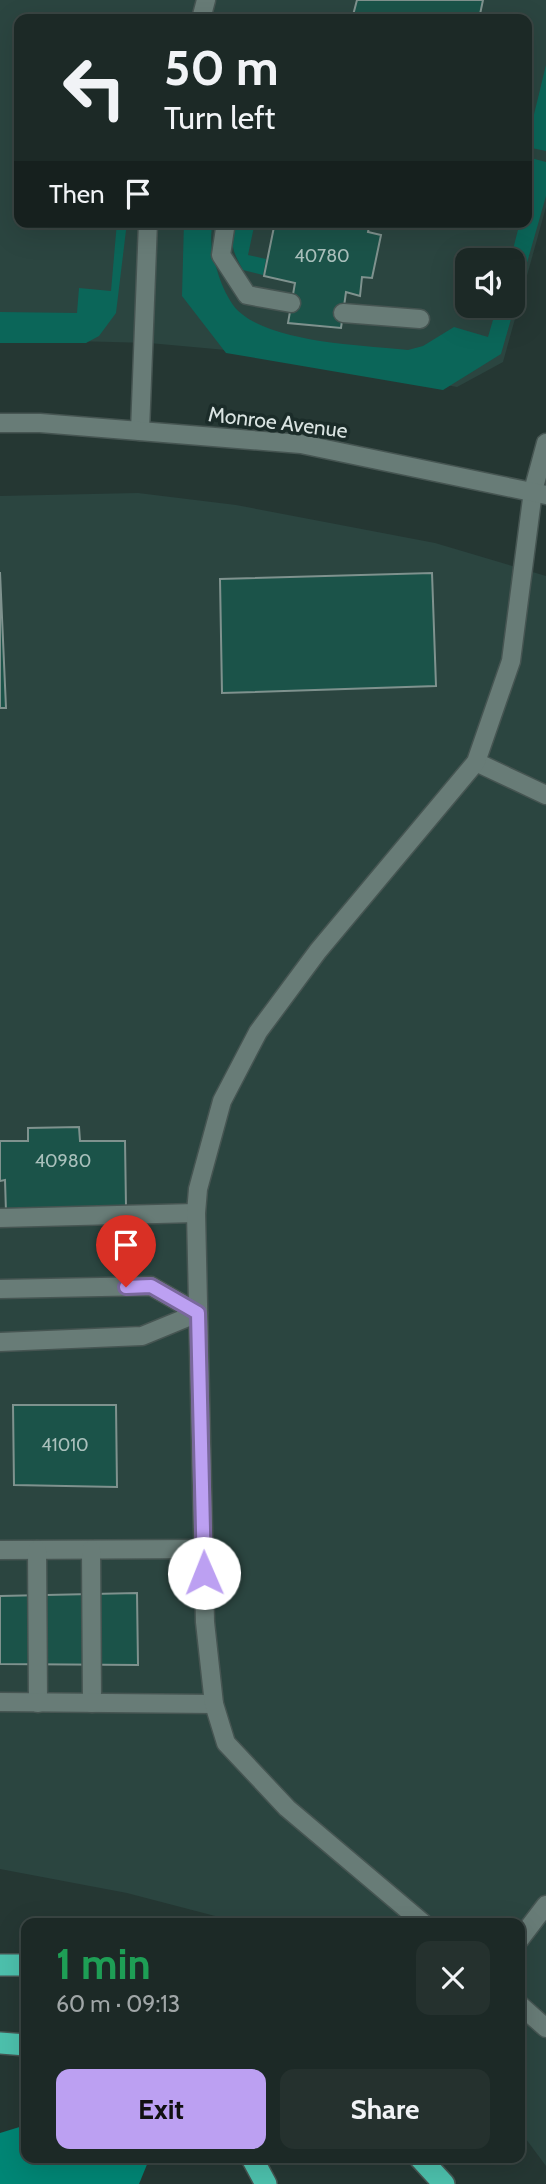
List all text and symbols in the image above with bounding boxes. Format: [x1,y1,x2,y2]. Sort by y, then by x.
text: 50 m [164,38,279,97]
icon: left [49,42,140,133]
text: Turn left [164,98,275,137]
icon: arrive [119,175,157,213]
text: Then [49,178,105,210]
house number: 40780 [294,245,350,267]
map controls [455,248,525,318]
button: sound [455,248,525,318]
street label: Monroe Avenue [207,401,349,443]
house number: 40980 [35,1150,91,1172]
pin [96,1215,156,1287]
icon: arrive [107,1226,145,1264]
house number: 41010 [41,1434,89,1456]
position arrow [167,1536,241,1610]
text: 1 min [56,1938,151,1990]
button: close [416,1941,490,2015]
text: 60 m · 09:13 [56,1990,180,2018]
button: Exit [56,2069,266,2149]
button: Share [280,2069,490,2149]

